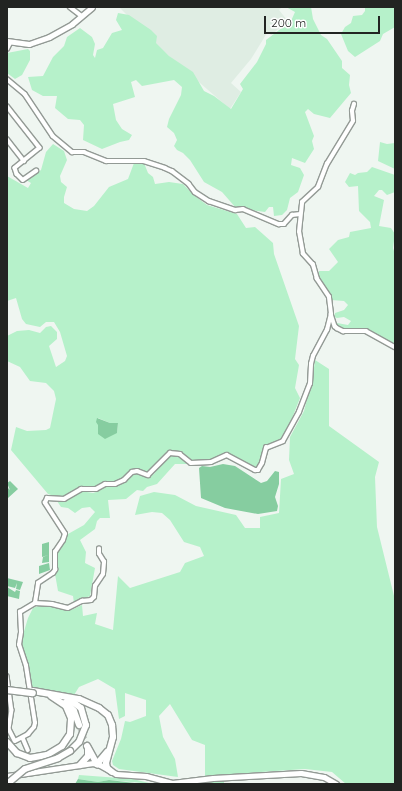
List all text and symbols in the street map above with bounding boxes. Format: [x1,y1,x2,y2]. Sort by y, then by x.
scale bar [266,8,382,34]
text: 200 m [271,15,306,30]

